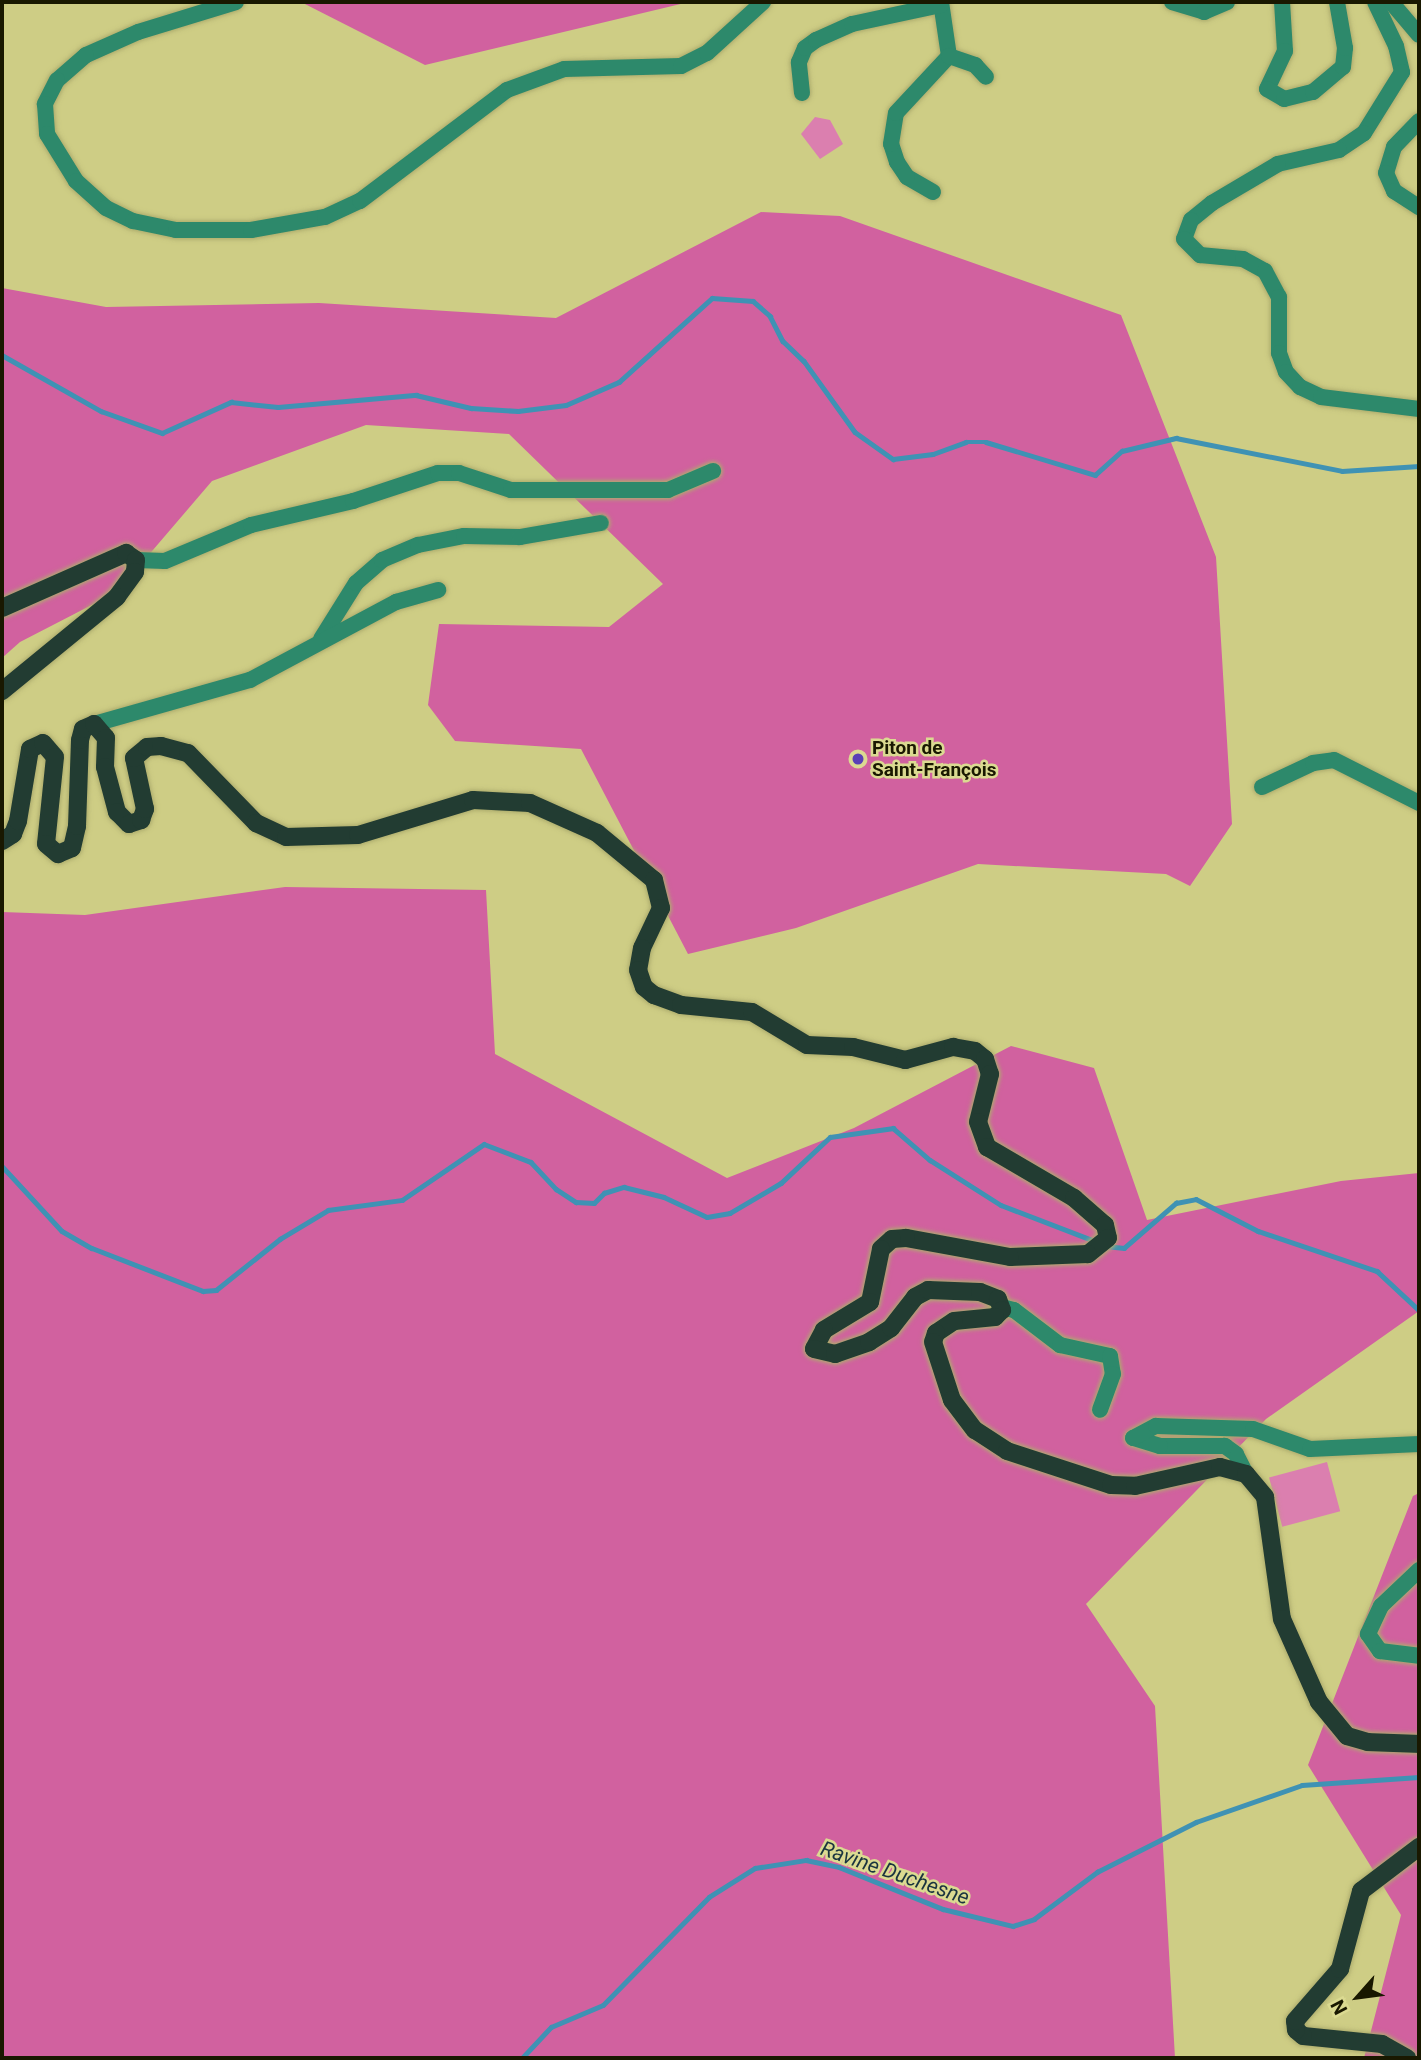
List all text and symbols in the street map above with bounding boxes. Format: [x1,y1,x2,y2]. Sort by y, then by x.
place label: Piton de Saint-François [872,737,997,781]
marker: Piton de Saint-François [850,751,866,767]
water label: Ravine Duchesne [817,1836,973,1910]
north arrow [1323,1962,1393,2032]
text: N [1326,1996,1352,2018]

